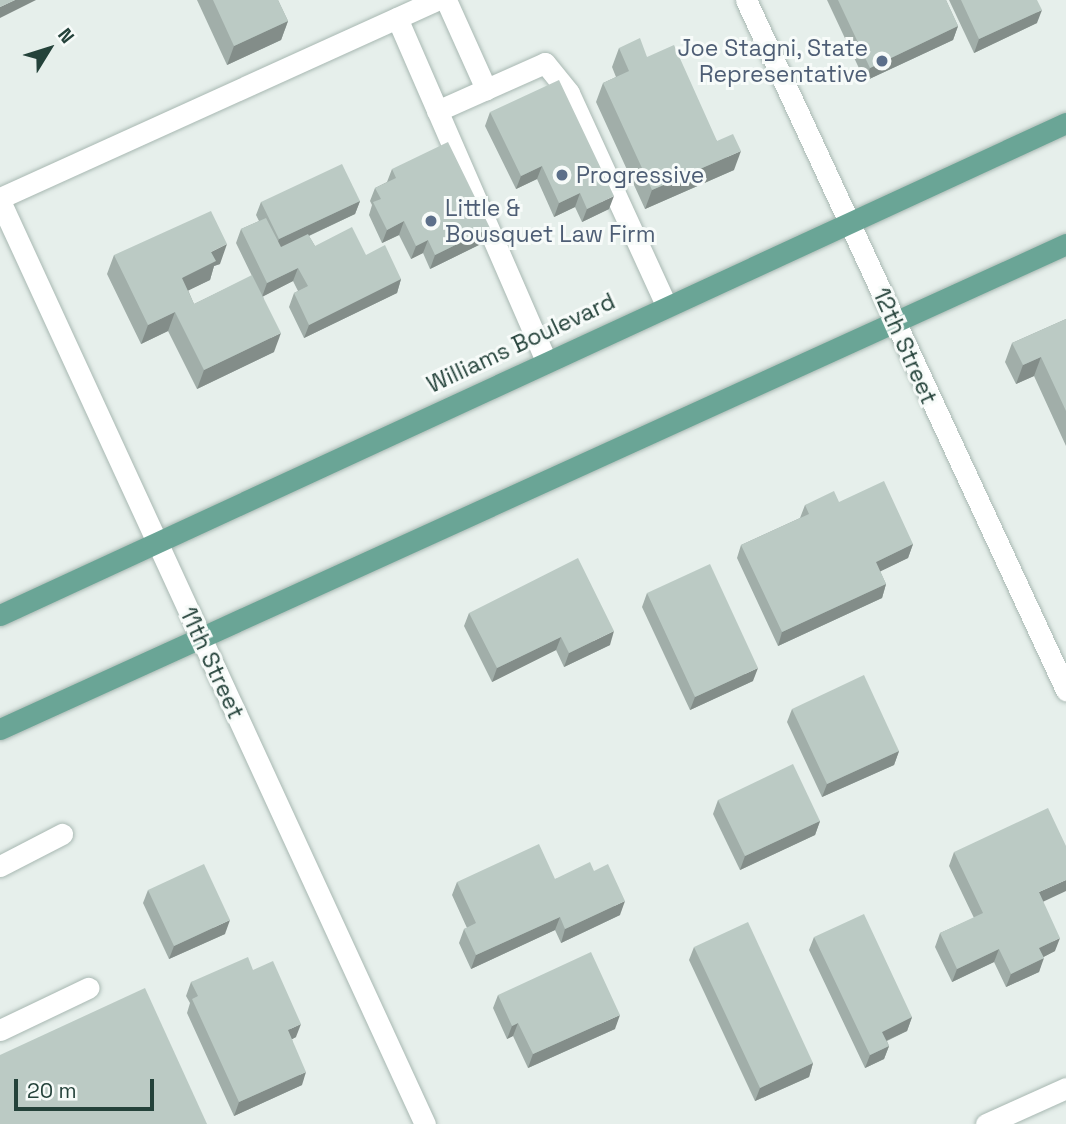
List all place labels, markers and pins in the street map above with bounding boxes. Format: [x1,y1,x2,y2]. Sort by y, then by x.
place label: Joe Stagni, State Representative [677,34,868,88]
marker: Joe Stagni, State Representative [874,53,890,69]
place label: Progressive [576,161,704,189]
marker: Progressive [554,167,570,183]
place label: Little & Bousquet Law Firm [445,194,656,248]
marker: Little & Bousquet Law Firm [423,213,439,229]

